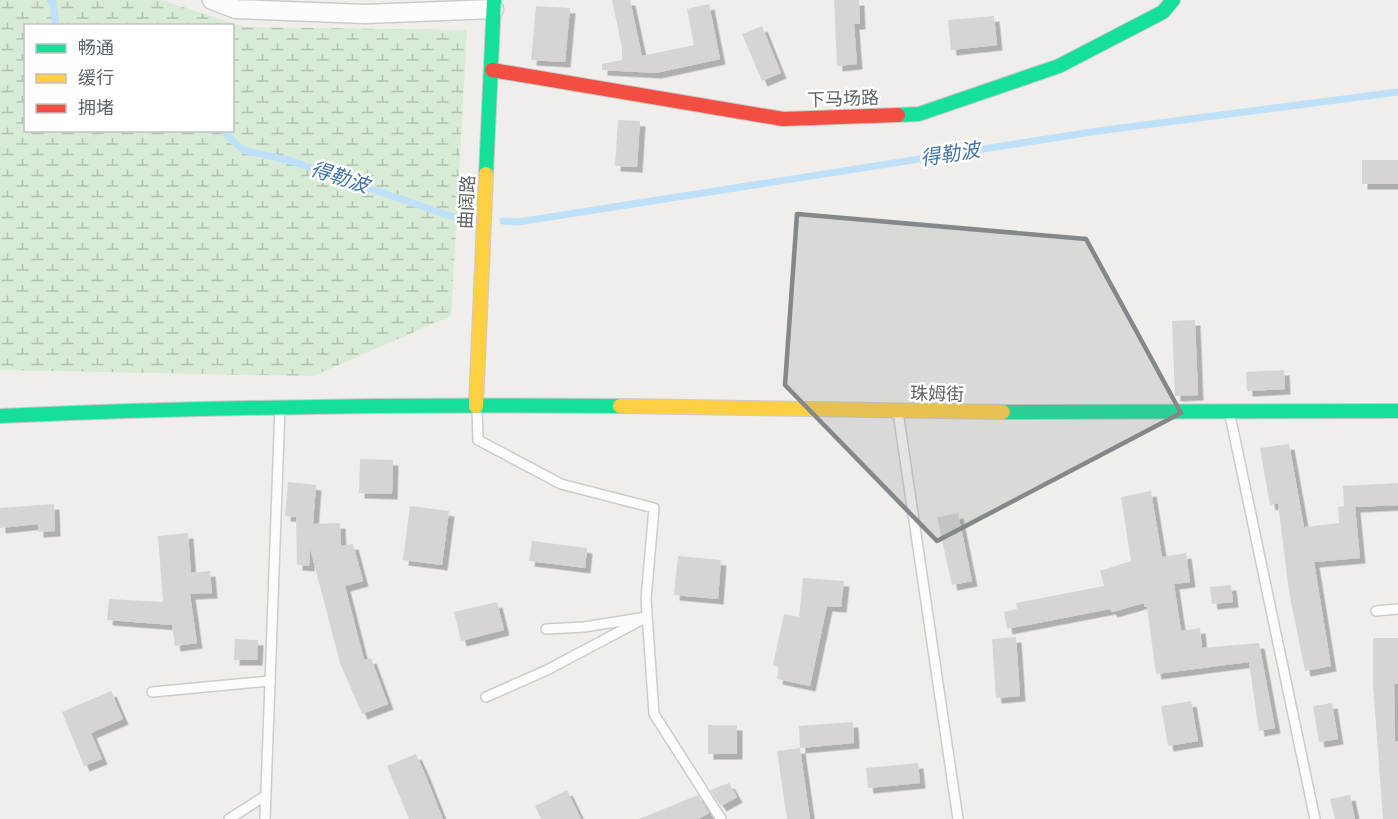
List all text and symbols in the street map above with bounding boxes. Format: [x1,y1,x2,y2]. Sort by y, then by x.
legend [24,24,234,132]
text: 畅通 [78,38,114,58]
text: 缓行 [78,68,114,88]
street label: 下马场路 [807,88,879,110]
text: 拥堵 [78,98,114,118]
water label: 得勒波 [919,139,984,170]
water label: 得勒波 [308,158,374,198]
street label: 曲阔路 [456,175,478,229]
street label: 珠姆街 [910,384,964,404]

